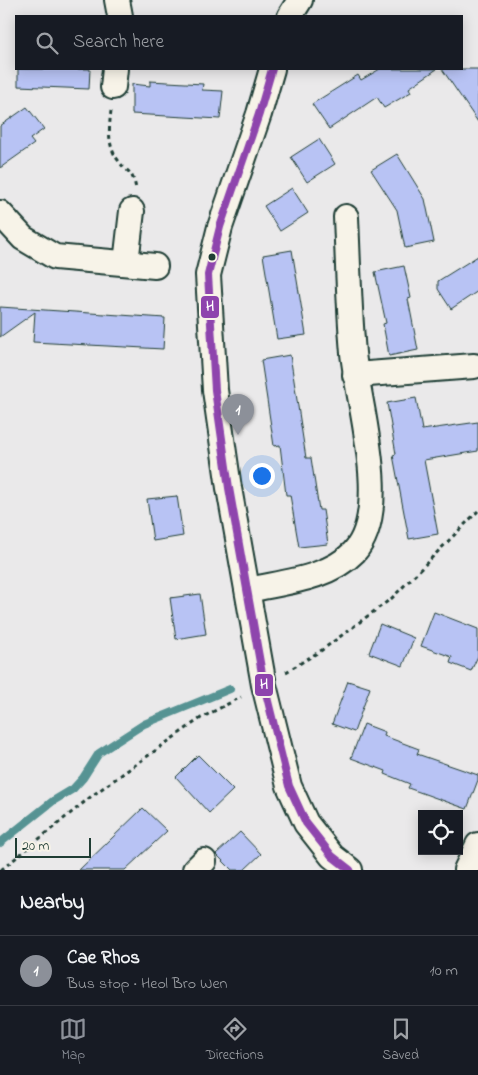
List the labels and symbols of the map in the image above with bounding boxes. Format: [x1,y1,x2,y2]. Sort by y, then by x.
unlabelled marker [207,252,217,262]
line badge: H [200,295,220,319]
text: H [206,297,214,318]
pin: 1 [222,394,254,435]
your location [249,463,275,489]
line badge: H [254,673,274,697]
text: H [260,675,268,696]
scale bar [15,835,91,858]

